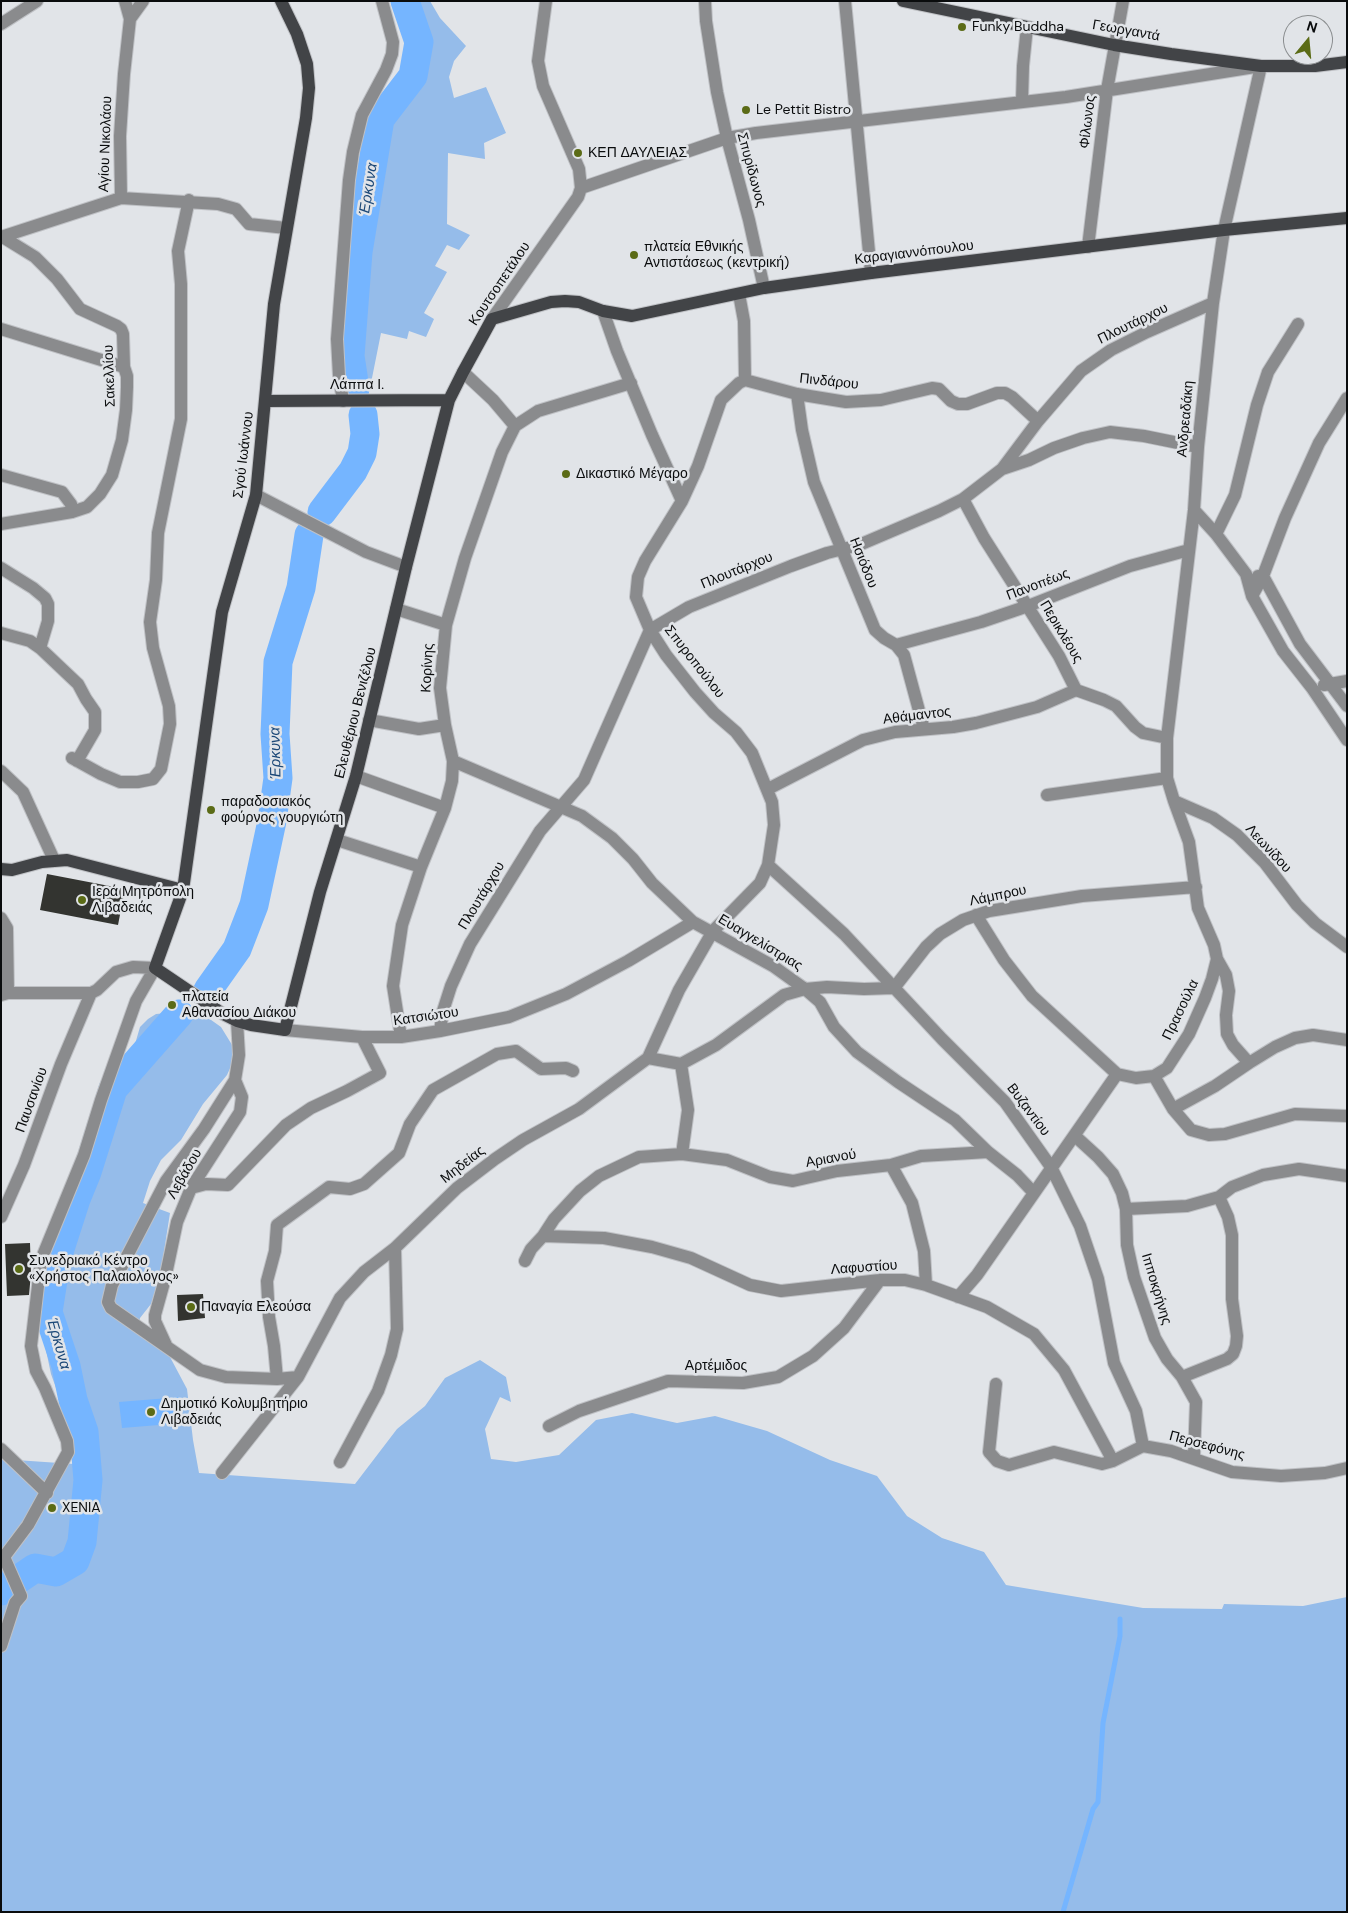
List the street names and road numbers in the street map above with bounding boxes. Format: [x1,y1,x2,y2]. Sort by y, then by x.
street label: Γεωργαντά [1091,17,1161,45]
street label: Φίλωνος [1076,94,1100,150]
street label: Αγίου Νικολάου [96,96,116,192]
street label: Σπυρίδωνος [733,131,769,209]
street label: Καραγιαννόπουλου [853,237,975,269]
street label: Κουτσοπετάλου [466,239,534,329]
street label: Πλουτάρχου [1095,300,1171,348]
street label: Σακελλίου [101,344,119,408]
street label: Πινδάρου [799,371,859,393]
street label: Λάππα Ι. [330,377,384,393]
street label: Ανδρεαδάκη [1174,380,1198,458]
street label: Σγού Ιωάννου [230,411,258,499]
street label: Ησιόδου [845,535,881,591]
street label: Πλουτάρχου [699,549,775,593]
street label: Πανοπέως [1004,565,1072,605]
street label: Περικλέους [1036,598,1086,666]
street label: Σπυροπούλου [660,622,728,702]
street label: Κορίνης [418,643,438,693]
street label: Ελευθέριου Βενιζέλου [332,646,380,780]
street label: Αθάμαντος [882,704,952,728]
street label: Λεωνίδου [1241,821,1295,877]
street label: Πλουτάρχου [455,859,509,933]
street label: Λάμπρου [968,882,1028,910]
street label: Ευαγγελίστριας [715,911,805,975]
street label: Πρασούλα [1159,977,1203,1043]
street label: Κατσιώτου [392,1004,460,1030]
street label: Παυσανίου [12,1065,52,1135]
street label: Βυζαντίου [1003,1080,1053,1140]
street label: Μηδείας [438,1143,488,1187]
street label: Λεβάδου [164,1146,206,1202]
street label: Αριανού [804,1146,858,1172]
street label: Ιπποκρήνης [1137,1251,1175,1327]
street label: Λαφυστίου [830,1257,898,1279]
street label: Αρτέμιδος [685,1358,747,1374]
street label: Περσεφόνης [1167,1428,1247,1464]

